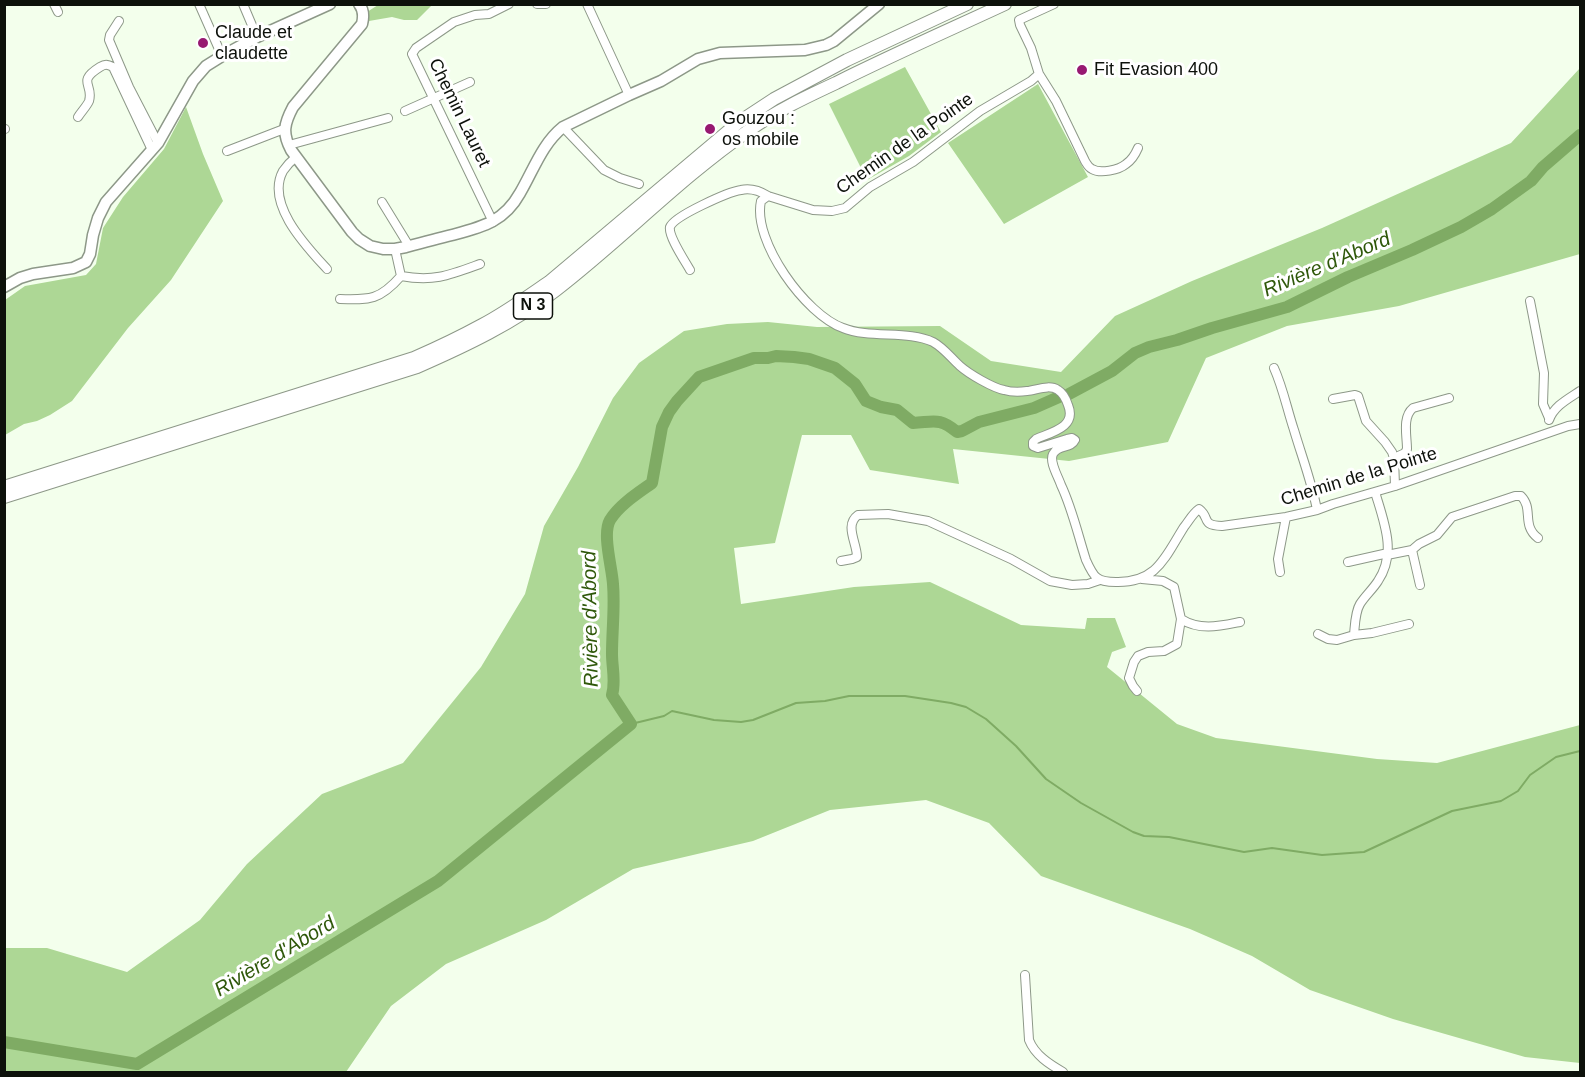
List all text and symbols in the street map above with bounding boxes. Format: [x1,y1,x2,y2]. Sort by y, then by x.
place label: Claude et claudette [215,22,292,64]
marker: Claude et claudette [196,36,210,50]
street label: Chemin Lauret [423,55,495,171]
place label: Fit Evasion 400 [1094,59,1218,81]
marker: Fit Evasion 400 [1075,63,1089,77]
street label: Chemin de la Pointe [832,89,978,199]
place label: Gouzou : os mobile [722,108,799,150]
marker: Gouzou : os mobile [703,122,717,136]
water label: Rivière d'Abord [1260,227,1394,303]
road number: N 3 [514,293,552,319]
street label: Chemin de la Pointe [1278,443,1440,511]
water label: Rivière d'Abord [578,551,604,687]
water label: Rivière d'Abord [210,912,340,1002]

